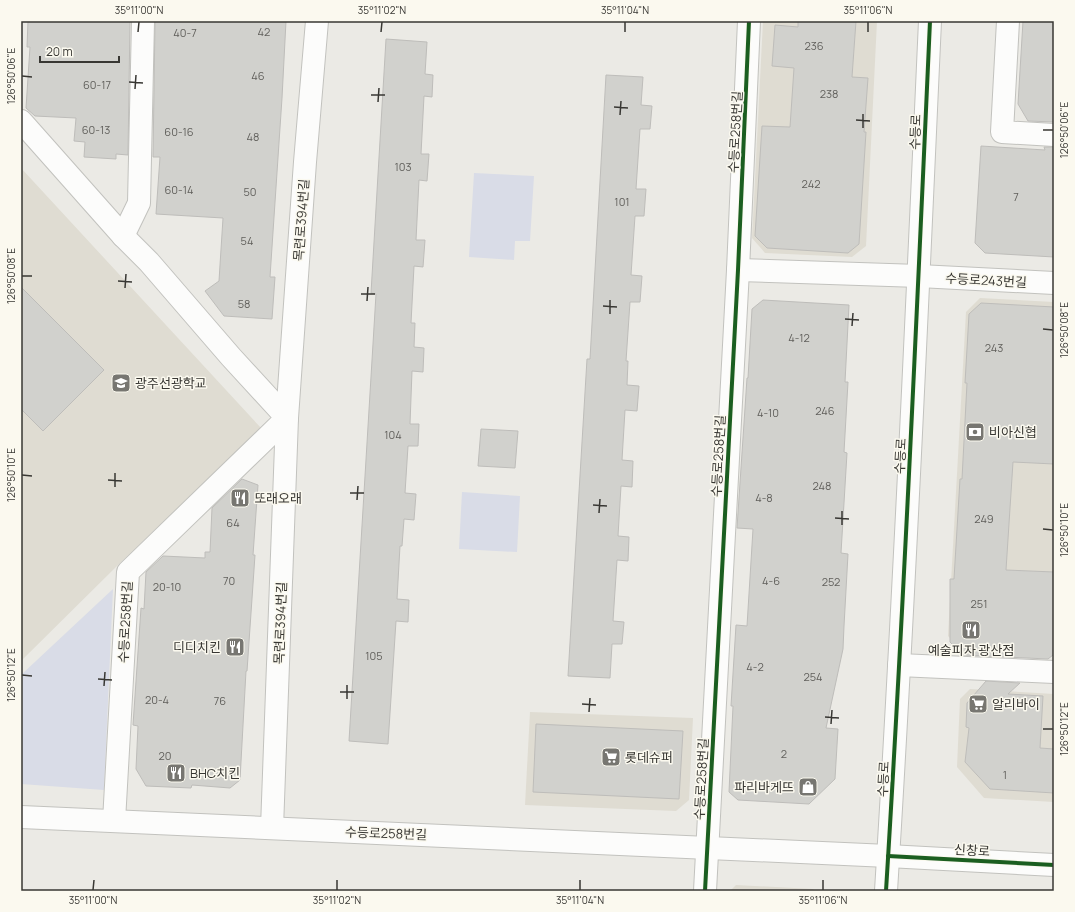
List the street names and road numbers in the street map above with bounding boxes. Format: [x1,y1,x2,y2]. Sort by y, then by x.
street label: 수등로258번길 [724,90,746,174]
street label: 수등로 [905,114,925,150]
street label: 목련로394번길 [289,178,313,262]
street label: 수등로243번길 [945,269,1027,291]
street label: 수등로258번길 [707,414,729,498]
street label: 수등로 [890,438,910,474]
street label: 수등로258번길 [114,580,136,664]
street label: 목련로394번길 [270,581,290,665]
street label: 수등로258번길 [690,737,712,821]
street label: 수등로 [873,761,893,797]
street label: 수등로258번길 [345,823,427,843]
street label: 신창로 [954,840,990,860]

